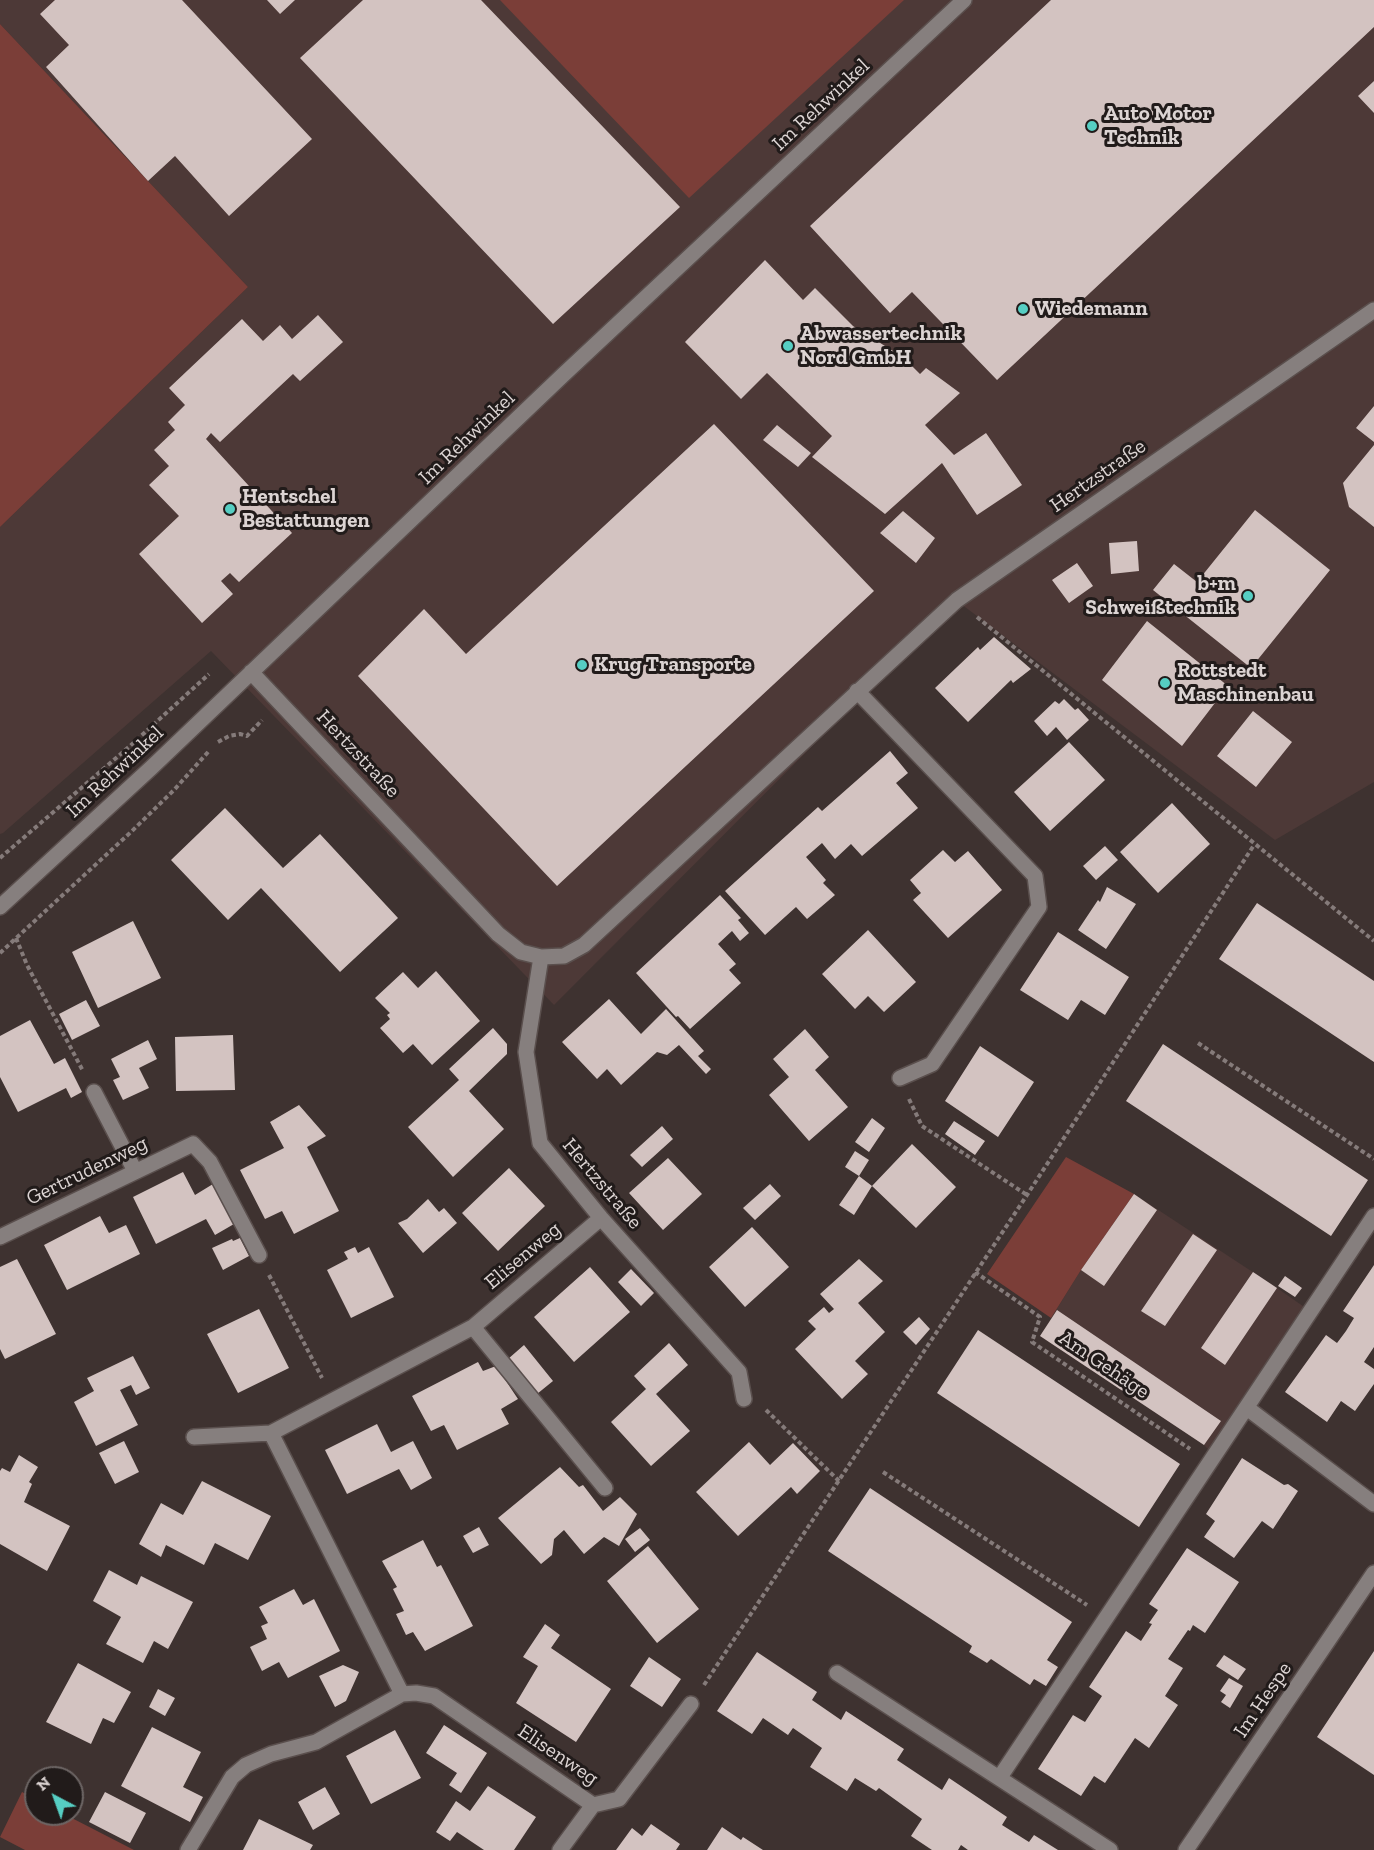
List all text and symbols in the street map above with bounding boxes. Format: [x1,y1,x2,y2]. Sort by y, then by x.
street label: Im Rehwinkel [767,54,875,156]
place label: Auto Motor Technik [1104,101,1212,151]
marker: Auto Motor Technik [1085,119,1099,133]
place label: Wiedemann [1035,296,1148,322]
marker: Wiedemann [1016,302,1030,316]
place label: Abwassertechnik Nord GmbH [800,321,962,371]
marker: Abwassertechnik Nord GmbH [781,339,795,353]
street label: Im Rehwinkel [414,386,520,490]
street label: Hertzstraße [1045,434,1151,518]
place label: Hentschel Bestattungen [242,484,370,534]
marker: Hentschel Bestattungen [223,502,237,516]
place label: b+m Schweißtechnik [1085,571,1236,621]
marker: b+m Schweißtechnik [1241,589,1255,603]
place label: Krug Transporte [594,652,752,678]
marker: Krug Transporte [575,658,589,672]
place label: Rottstedt Maschinenbau [1177,658,1314,708]
marker: Rottstedt Maschinenbau [1158,676,1172,690]
street label: Hertzstraße [311,705,405,803]
street label: Im Rehwinkel [61,721,169,823]
street label: Gertrudenweg [22,1131,152,1211]
street label: Hertzstraße [557,1133,647,1235]
street label: Elisenweg [480,1217,566,1295]
street label: Am Gehäge [1054,1325,1154,1405]
street label: Im Hespe [1229,1658,1297,1742]
street label: Elisenweg [513,1719,603,1791]
north arrow [24,1766,84,1826]
text: N [32,1772,54,1795]

